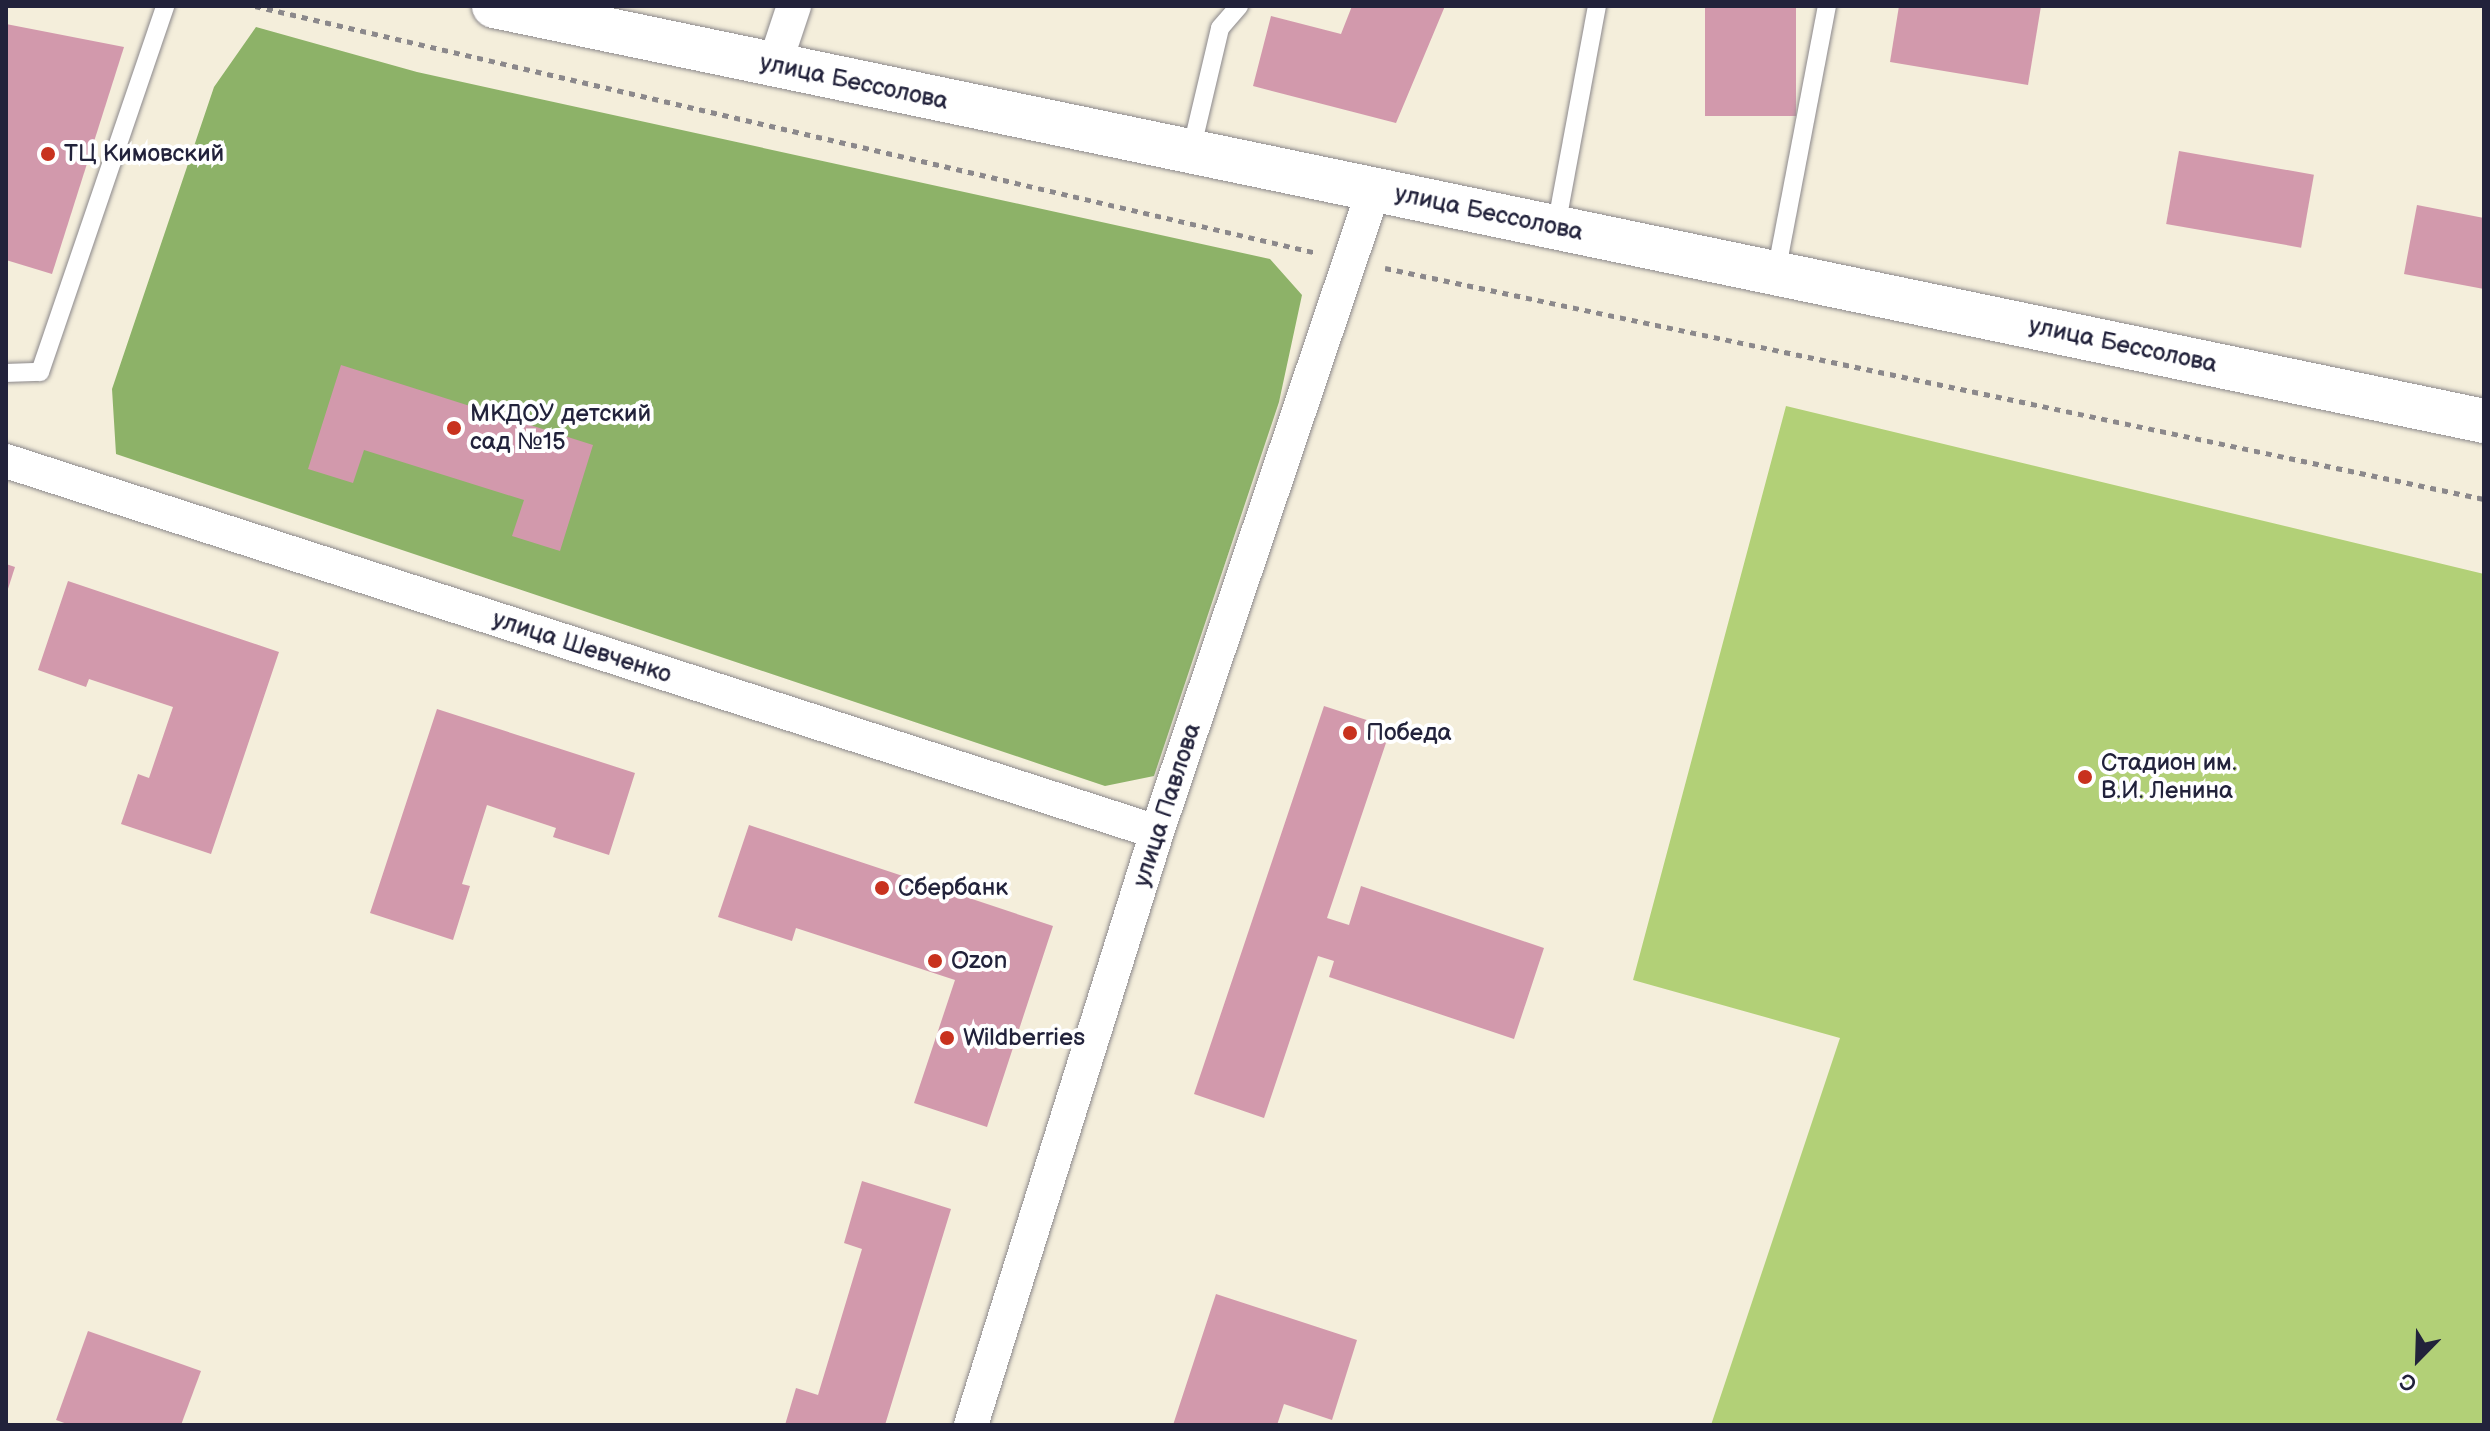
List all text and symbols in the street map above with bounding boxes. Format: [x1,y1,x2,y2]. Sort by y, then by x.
street label: улица Бессолова [757,48,951,116]
place label: ТЦ Кимовский [64,140,224,168]
marker: ТЦ Кимовский [39,145,57,163]
street label: улица Бессолова [1392,179,1586,247]
street label: улица Бессолова [2026,311,2220,379]
place label: МКДОУ детский сад №15 [470,400,651,456]
marker: МКДОУ детский сад №15 [445,419,463,437]
street label: улица Шевченко [489,605,675,689]
street label: улица Павлова [1127,719,1207,891]
place label: Победа [1366,719,1452,747]
marker: Победа [1341,724,1359,742]
place label: Стадион им. В.И. Ленина [2101,749,2237,805]
marker: Стадион им. В.И. Ленина [2076,768,2094,786]
place label: Сбербанк [898,874,1008,902]
marker: Сбербанк [873,879,891,897]
place label: Ozon [951,947,1007,975]
marker: Ozon [926,952,944,970]
place label: Wildberries [963,1024,1085,1052]
marker: Wildberries [938,1029,956,1047]
north arrow [2378,1319,2458,1399]
text: С [2396,1366,2421,1397]

